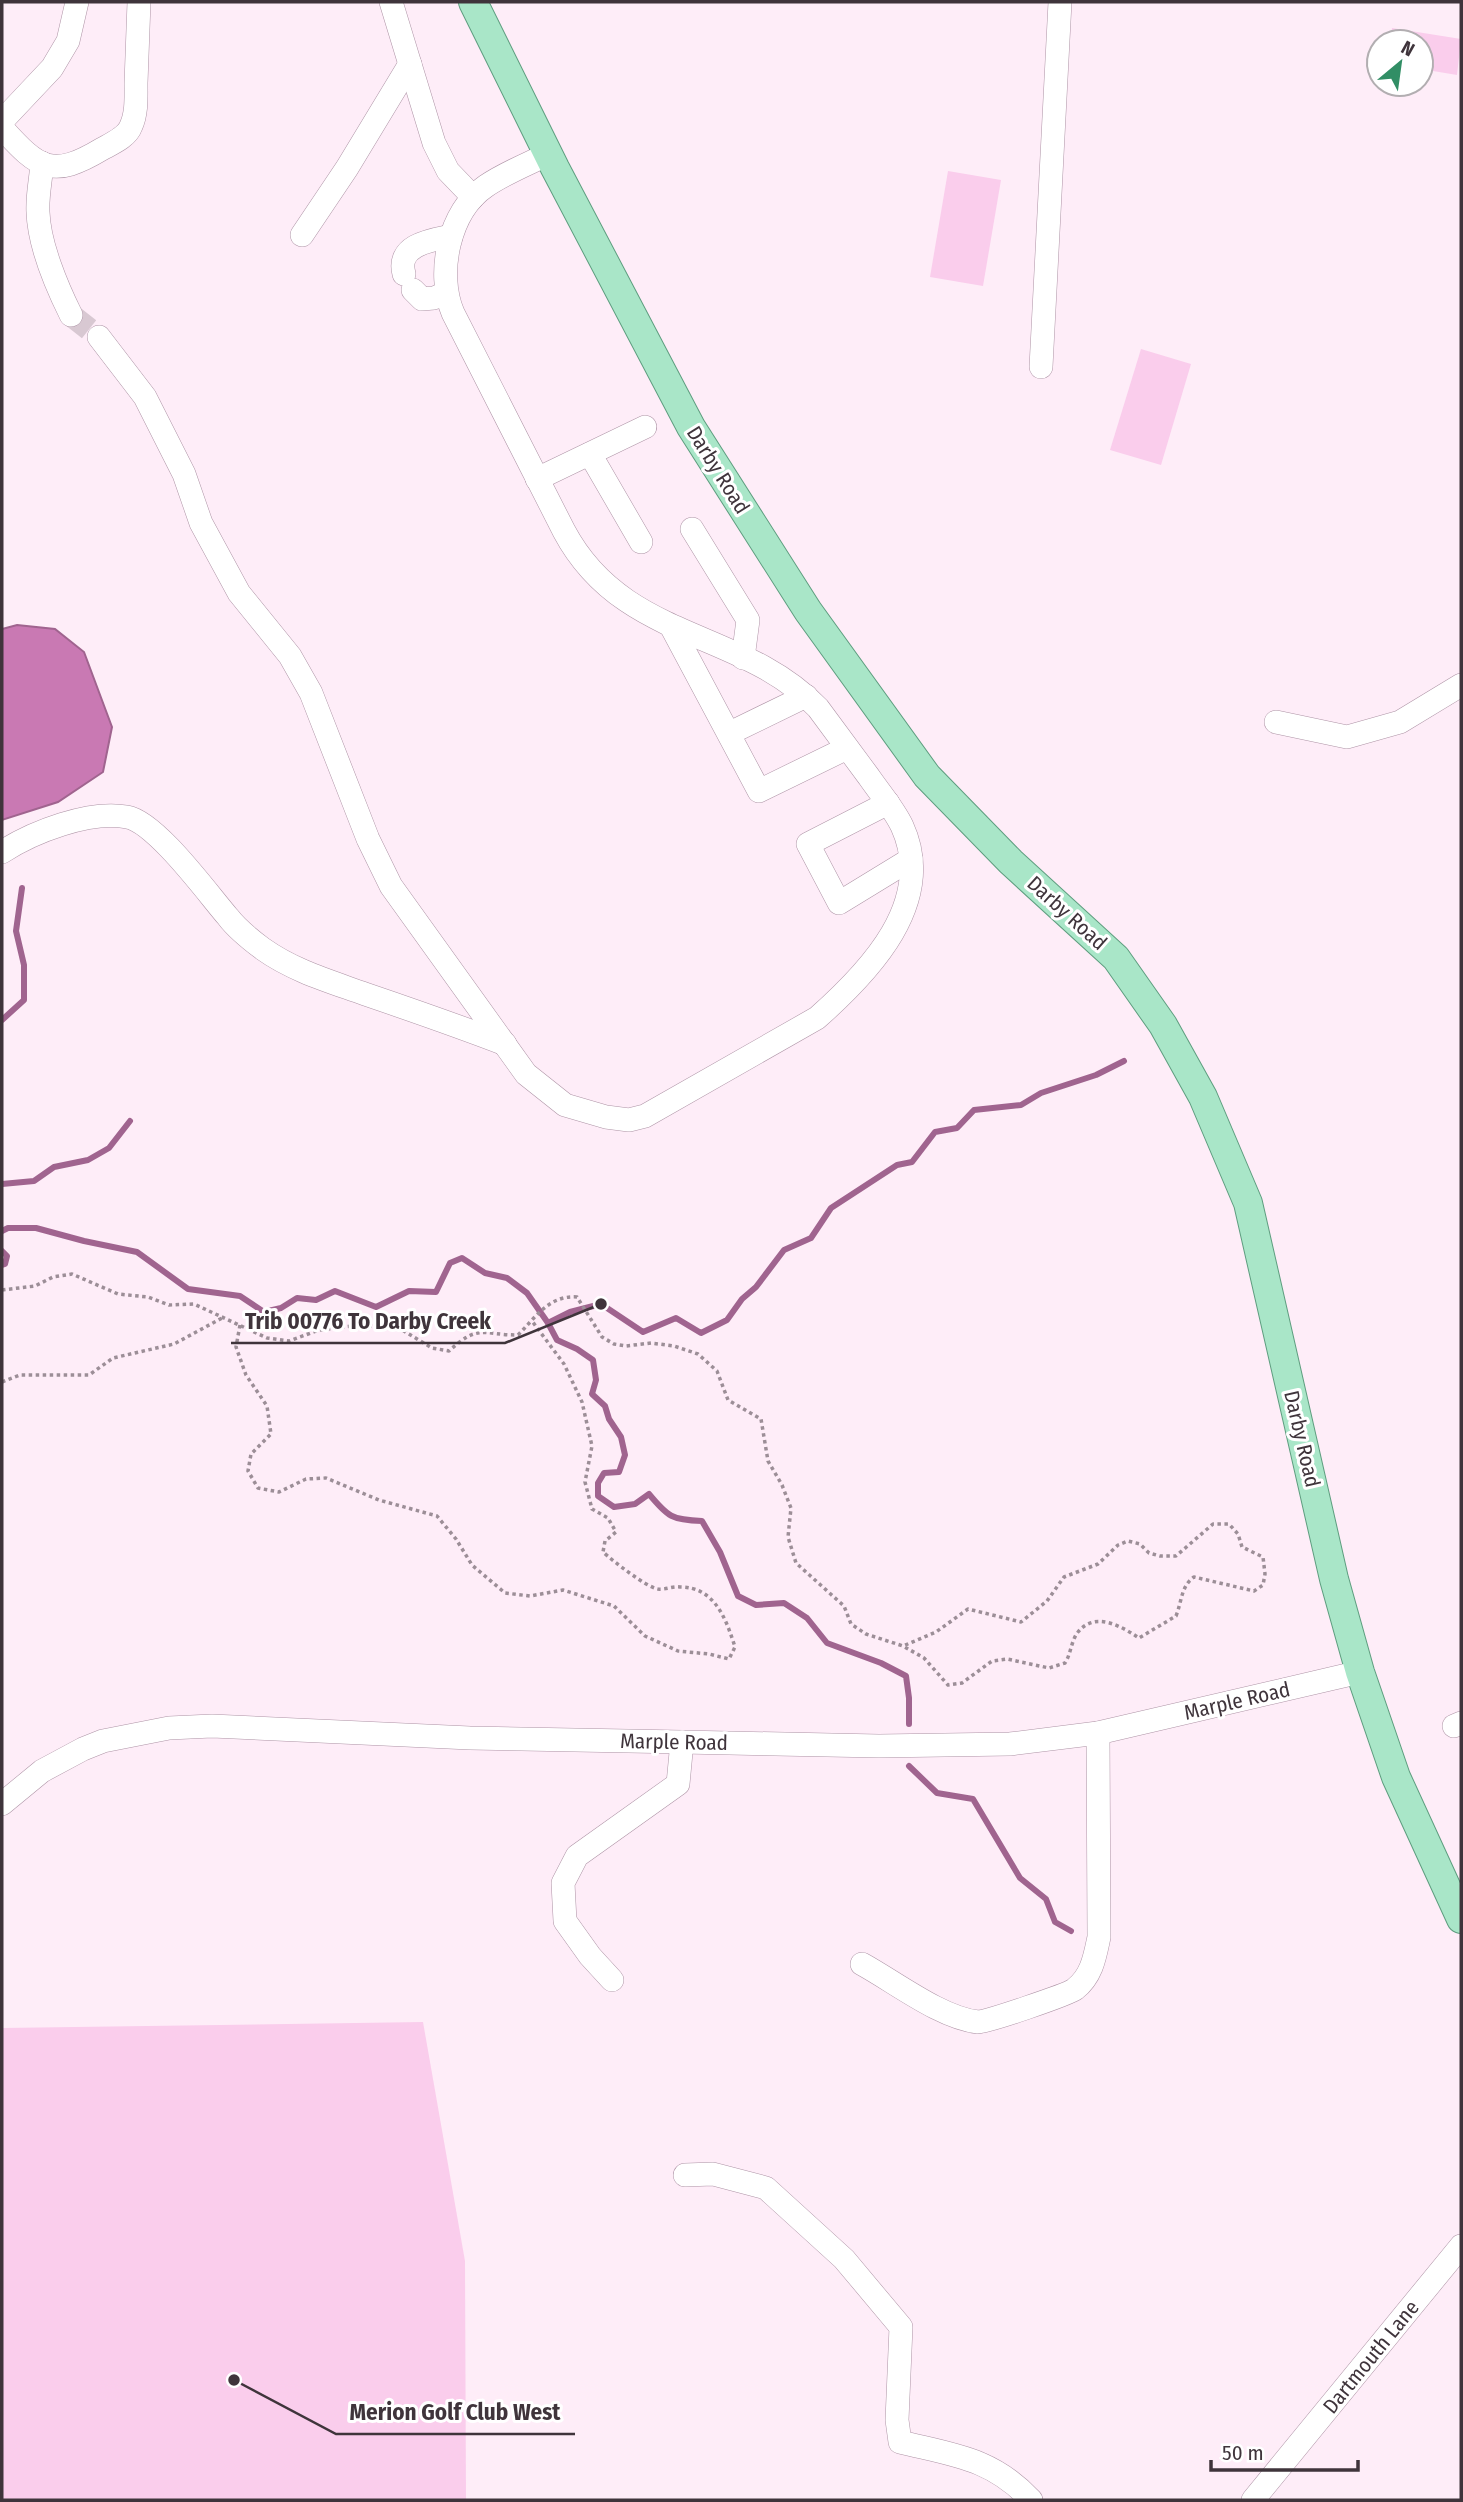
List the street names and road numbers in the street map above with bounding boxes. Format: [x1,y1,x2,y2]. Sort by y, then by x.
street label: Darby Road [681,421,755,519]
street label: Darby Road [1022,870,1112,956]
street label: Darby Road [1278,1388,1326,1490]
street label: Marple Road [1181,1676,1293,1726]
street label: Marple Road [620,1728,728,1756]
street label: Dartmouth Lane [1317,2295,1425,2419]

